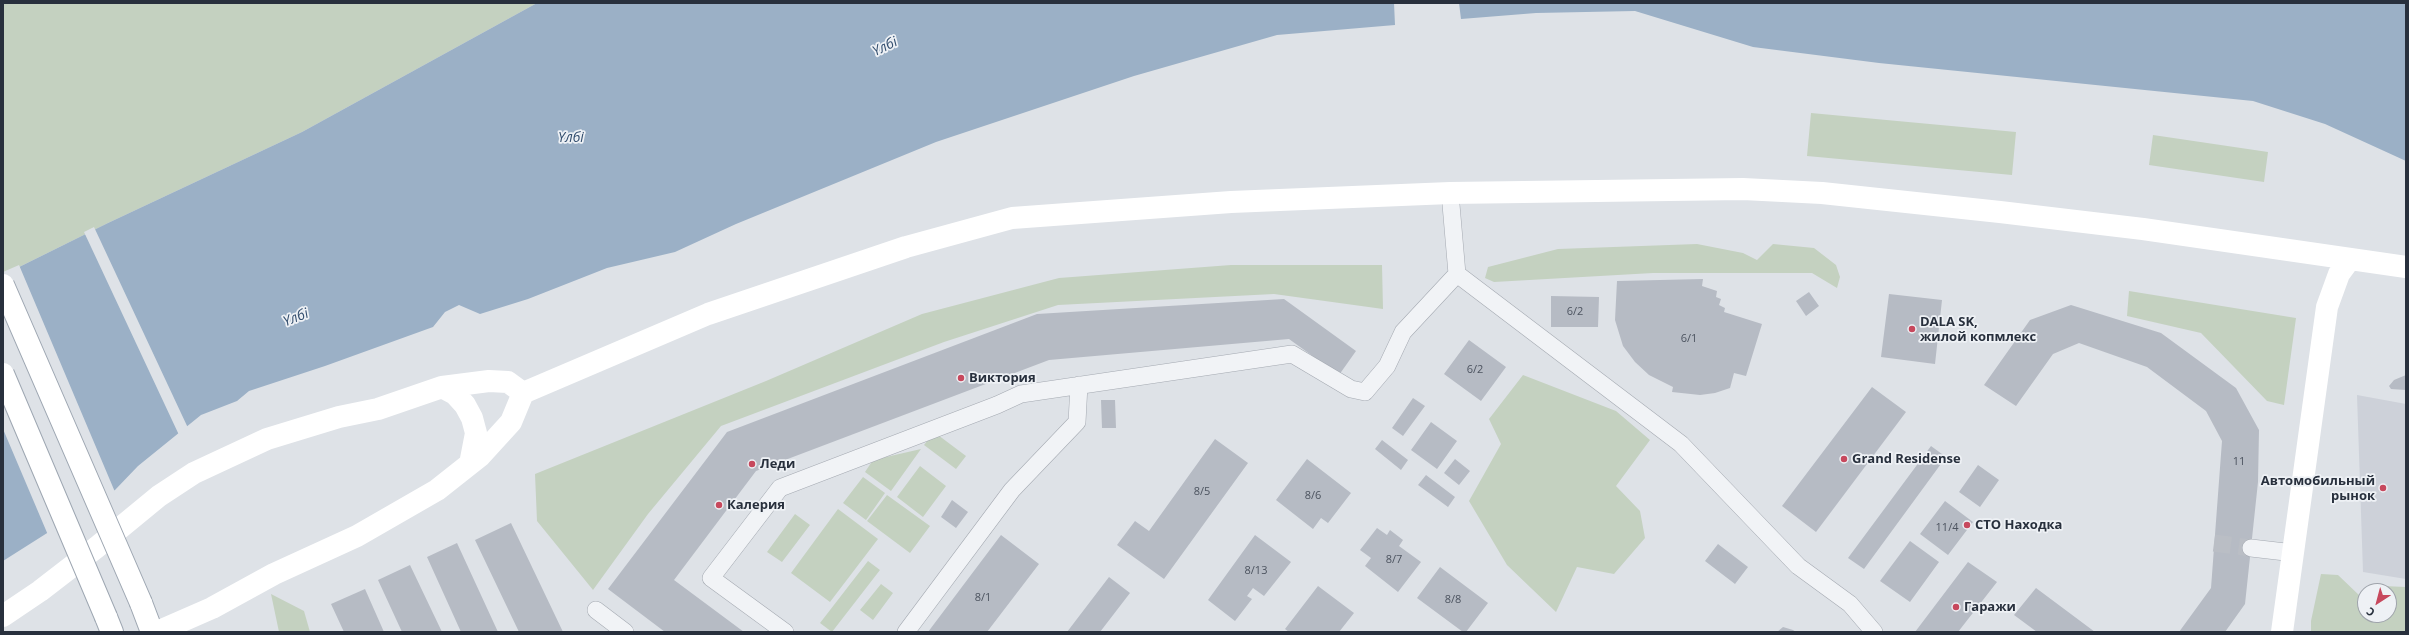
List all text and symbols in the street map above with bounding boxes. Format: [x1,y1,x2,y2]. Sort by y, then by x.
water label: Үлбі [870,34,900,60]
water label: Үлбі [558,130,584,146]
water label: Үлбі [281,305,311,331]
house number: 6/2 [1567,305,1583,319]
place label: DALA SK, жилой копмлекс [1920,314,2036,345]
marker: DALA SK, жилой копмлекс [1907,324,1917,334]
house number: 6/1 [1681,332,1697,346]
house number: 6/2 [1467,363,1483,377]
place label: Виктория [969,370,1036,386]
marker: Виктория [956,373,966,383]
place label: Grand Residense [1852,451,1961,467]
marker: Grand Residense [1839,454,1849,464]
house number: 11 [2233,455,2245,469]
place label: Леди [760,456,795,472]
marker: Леди [747,459,757,469]
place label: Автомобильный рынок [2261,473,2375,504]
marker: Автомобильный рынок [2378,483,2388,493]
house number: 8/5 [1194,485,1210,499]
house number: 8/6 [1305,489,1321,503]
place label: Калерия [727,497,785,513]
marker: Калерия [714,500,724,510]
place label: СТО Находка [1975,517,2062,533]
marker: СТО Находка [1962,520,1972,530]
house number: 11/4 [1936,521,1958,535]
house number: 8/7 [1386,553,1402,567]
house number: 8/13 [1245,564,1267,578]
north arrow [2357,583,2397,623]
house number: 8/1 [975,591,991,605]
house number: 8/8 [1445,593,1461,607]
place label: Гаражи [1964,599,2016,615]
marker: Гаражи [1951,602,1961,612]
text: С [2363,604,2377,620]

